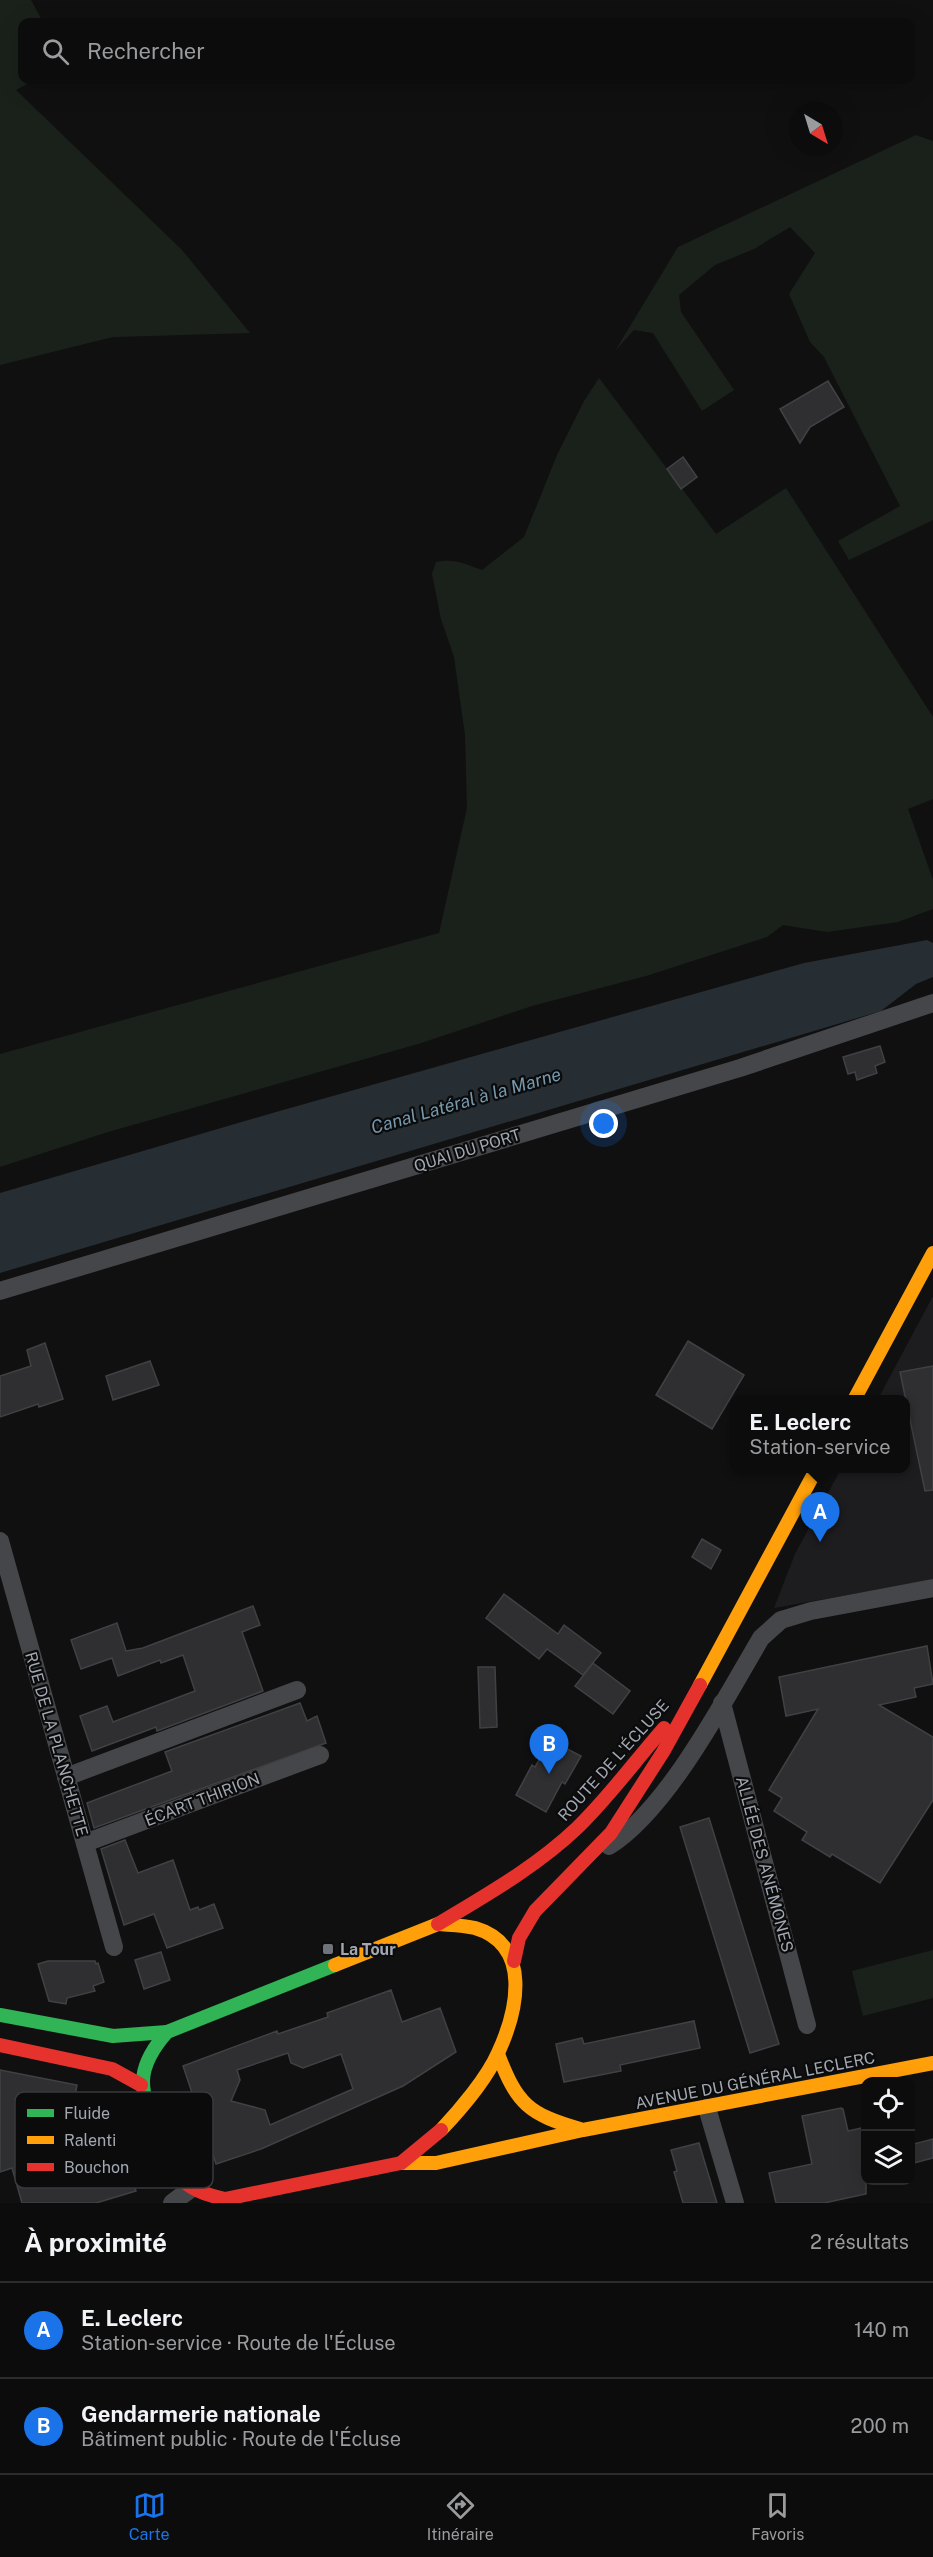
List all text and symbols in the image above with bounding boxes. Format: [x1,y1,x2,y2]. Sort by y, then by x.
search box [18,18,915,84]
icon: search [39,35,72,68]
text: Rechercher [87,38,205,64]
north arrow [789,102,843,156]
water label: Canal Latéral à la Marne [368,1063,564,1138]
your location [589,1109,618,1138]
street label: QUAI DU PORT [412,1125,523,1176]
popup [730,1395,910,1473]
text: E. Leclerc [749,1409,851,1435]
text: Station-service [749,1435,891,1459]
pin: A [800,1492,840,1542]
street label: RUE DE LA PLANCHETTE [21,1650,92,1839]
street label: ROUTE DE L'ÉCLUSE [553,1695,673,1825]
pin: B [530,1724,568,1774]
street label: ÉCART THIRION [142,1768,262,1830]
street label: ALLÉE DES ANÉMONES [732,1774,798,1954]
place label: La Tour [340,1940,396,1959]
marker: La Tour [321,1942,335,1956]
street label: AVENUE DU GÉNÉRAL LECLERC [633,2047,877,2113]
map controls [861,2077,915,2185]
button: locate [861,2077,915,2131]
legend [15,2092,213,2188]
text: Fluide [64,2104,110,2123]
text: Ralenti [64,2131,116,2150]
button: layers [861,2131,915,2185]
text: Bouchon [64,2158,129,2177]
text: À proximité [24,2227,167,2258]
text: 2 résultats [810,2230,909,2254]
text: E. Leclerc [81,2305,183,2331]
text: A [36,2318,51,2342]
text: 140 m [854,2318,909,2342]
text: Station-service · Route de l'Écluse [81,2331,396,2355]
text: Gendarmerie nationale [81,2401,321,2427]
text: B [37,2414,50,2438]
text: 200 m [851,2414,909,2438]
text: Bâtiment public · Route de l'Écluse [81,2427,401,2451]
tab: Carte [129,2489,169,2544]
tab: Itinéraire [427,2489,494,2544]
tab: Favoris [751,2489,804,2544]

